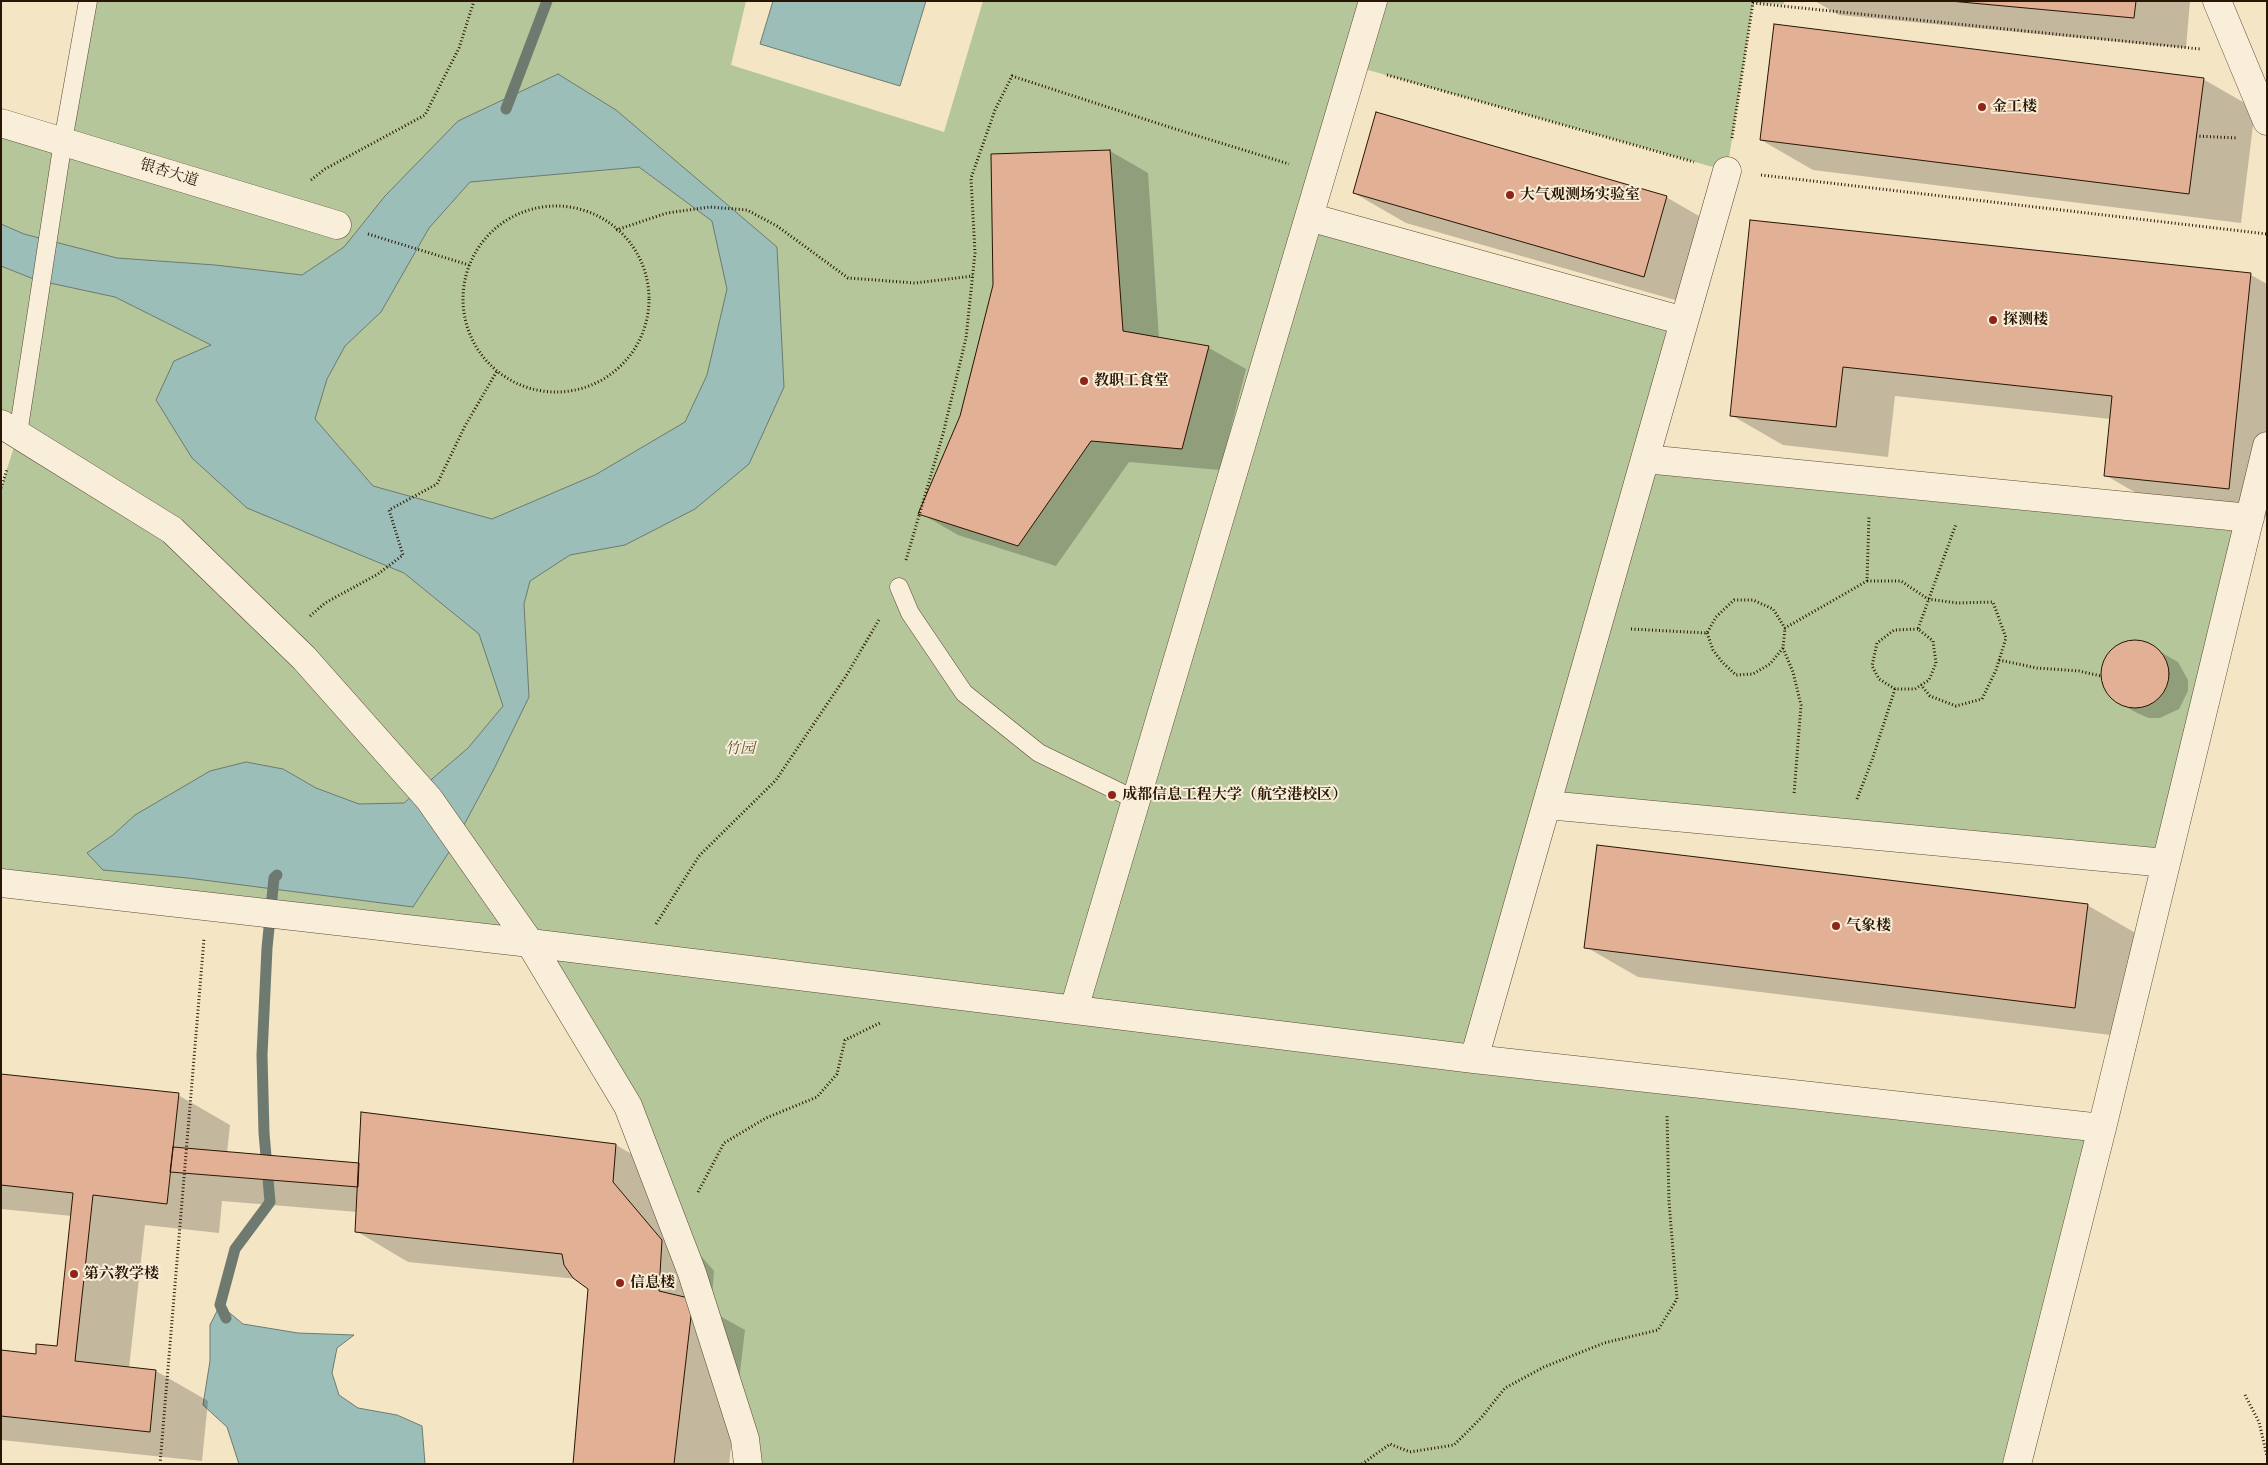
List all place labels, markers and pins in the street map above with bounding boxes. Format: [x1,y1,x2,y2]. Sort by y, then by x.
place label: 金工楼 [1992,98,2037,116]
marker: 金工楼 [1976,101,1988,113]
place label: 大气观测场实验室 [1520,186,1640,204]
marker: 大气观测场实验室 [1504,189,1516,201]
place label: 探测楼 [2003,311,2048,329]
marker: 探测楼 [1987,314,1999,326]
place label: 教职工食堂 [1094,372,1169,390]
marker: 教职工食堂 [1078,375,1090,387]
place label: 成都信息工程大学（航空港校区） [1122,786,1347,804]
marker: 成都信息工程大学（航空港校区） [1106,789,1118,801]
place label: 气象楼 [1846,917,1891,935]
marker: 气象楼 [1830,920,1842,932]
place label: 第六教学楼 [84,1265,159,1283]
marker: 第六教学楼 [68,1268,80,1280]
place label: 信息楼 [630,1274,675,1292]
marker: 信息楼 [614,1277,626,1289]

